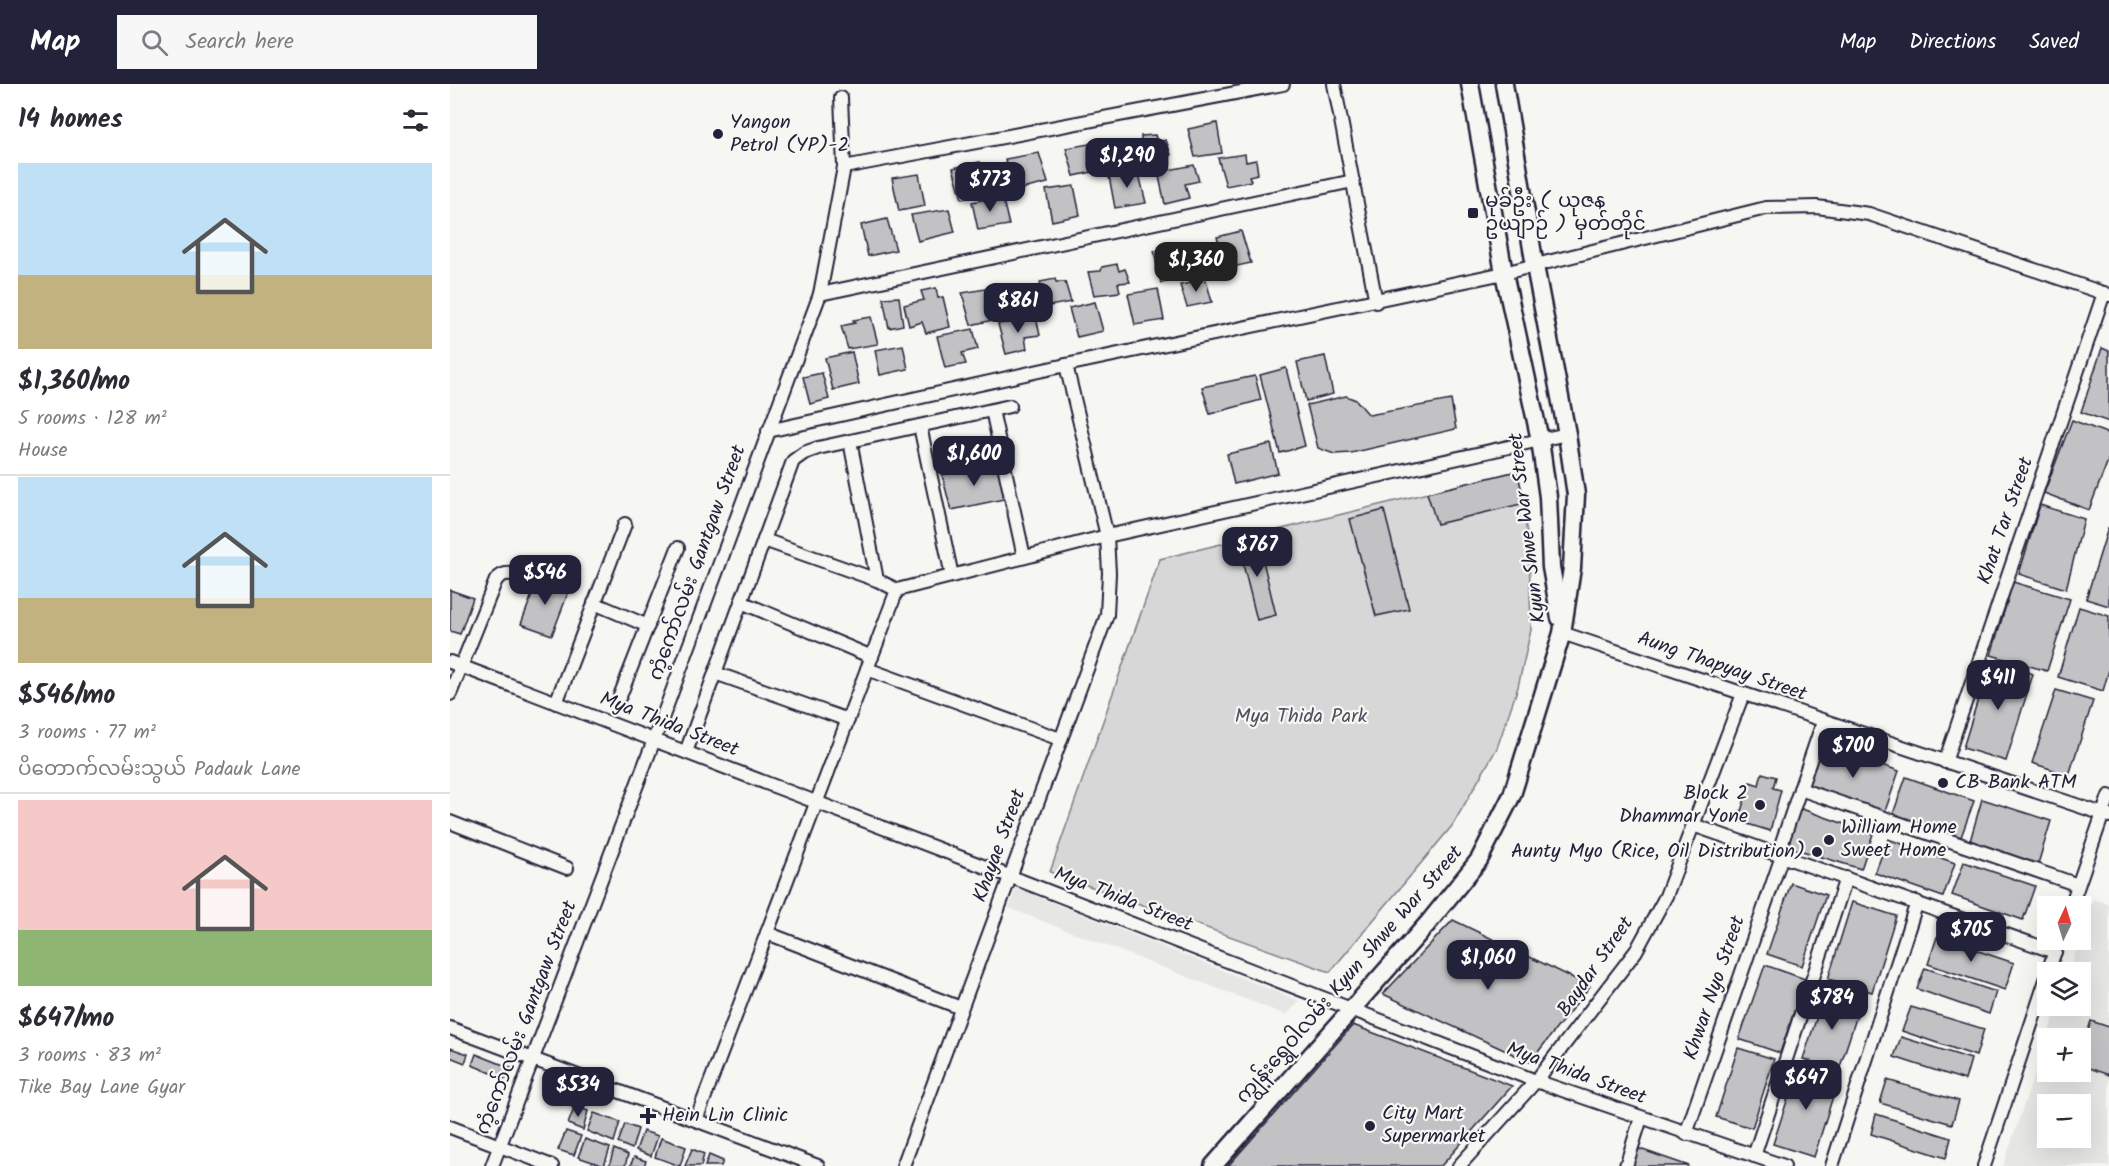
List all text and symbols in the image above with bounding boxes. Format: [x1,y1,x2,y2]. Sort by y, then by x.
search box [117,15,537,69]
text: Map [30,20,81,65]
text: Search here [186,25,294,60]
icon: search [138,26,171,59]
text: Map [1840,26,1876,59]
text: Directions [1909,26,1996,59]
text: Saved [2029,26,2079,59]
text: 14 homes [18,99,123,141]
icon: filters [399,104,432,137]
place label: Yangon Petrol (YP)-2 [730,107,849,162]
marker: Yangon Petrol (YP)-2 [711,127,725,141]
pin: $1,290 [1078,138,1176,189]
text: $1,290 [1099,141,1155,173]
pin: $773 [954,162,1026,213]
text: $773 [969,165,1011,197]
place label: မုခ်ဦး ( ယုဇန ဥယျာဉ် ) မှတ်တိုင် [1485,186,1646,241]
icon: home [171,202,279,310]
marker: မုခ်ဦး ( ယုဇန ဥယျာဉ် ) မှတ်တိုင် [1466,206,1480,220]
pin: $1,360 [1147,242,1245,293]
text: $1,360 [1168,245,1224,277]
pin: $861 [982,283,1054,334]
text: $861 [998,286,1038,318]
text: $1,360/mo [18,361,130,403]
text: 5 rooms · 128 m² [18,403,167,435]
street label: Kyun Shwe War Street [1500,431,1556,625]
text: House [18,435,68,467]
pin: $1,600 [925,436,1023,487]
text: $1,600 [947,439,1001,471]
street label: ကံ့ကော်လမ်း Gantgaw Street [640,441,756,685]
street label: Khat Tar Street [1969,453,2043,589]
icon: home [171,516,279,624]
pin: $767 [1221,527,1293,578]
text: $767 [1236,530,1278,562]
pin: $546 [509,555,581,606]
text: $546 [523,558,567,590]
street label: Aung Thapyay Street [1633,623,1811,711]
pin: $411 [1962,660,2034,711]
text: $411 [1981,663,2015,695]
text: $546/mo [18,675,115,717]
street label: Mya Thida Street [595,684,744,766]
park label: Mya Thida Park [1235,701,1368,733]
text: 3 rooms · 77 m² [18,717,156,749]
pin: $700 [1817,728,1889,779]
text: $700 [1832,731,1874,763]
text: ပိတောက်လမ်းသွယ် Padauk Lane [18,754,301,786]
place label: CB Bank ATM [1955,767,2077,799]
marker: CB Bank ATM [1936,776,1950,790]
place label: Block 2 Dhammar Yone [1619,778,1748,833]
street label: Khayae Street [965,785,1035,907]
marker: Block 2 Dhammar Yone [1753,798,1767,812]
place label: William Home Sweet Home [1841,812,1957,867]
marker: William Home Sweet Home [1822,833,1836,847]
place label: Aunty Myo (Rice, Oil Distribution) [1511,836,1805,868]
street label: ကျွန်းရွှေဝါလမ်း Kyun Shwe War Street [1228,838,1472,1111]
icon: home [171,839,279,947]
marker: Aunty Myo (Rice, Oil Distribution) [1810,845,1824,859]
street label: Mya Thida Street [1049,859,1198,941]
street label: ကံ့ကော်လမ်း Gantgaw Street [468,896,587,1140]
north arrow [2037,896,2091,950]
map controls [2037,896,2091,1148]
street label: Baydar Street [1550,910,1643,1024]
street label: Khwar Nyo Street [1675,911,1755,1064]
pin: $705 [1935,912,2007,963]
text: $705 [1950,915,1992,947]
pin: $1,060 [1439,940,1537,991]
text: $1,060 [1461,943,1515,975]
button: layers [2037,962,2091,1016]
pin: $784 [1796,980,1868,1031]
text: $784 [1810,983,1854,1015]
text: $647/mo [18,998,114,1040]
button: + [2037,1028,2091,1082]
street label: Mya Thida Street [1502,1034,1651,1114]
text: 3 rooms · 83 m² [18,1040,161,1072]
pin: $647 [1770,1060,1842,1111]
text: $647 [1784,1063,1828,1095]
pin: $534 [542,1067,614,1118]
text: $534 [556,1070,600,1102]
text: Tike Bay Lane Gyar [18,1072,185,1104]
button: − [2037,1094,2091,1148]
place label: City Mart Supermarket [1382,1098,1486,1153]
place label: Hein Lin Clinic [662,1100,788,1132]
marker: Hein Lin Clinic [639,1107,657,1125]
marker: City Mart Supermarket [1363,1119,1377,1133]

